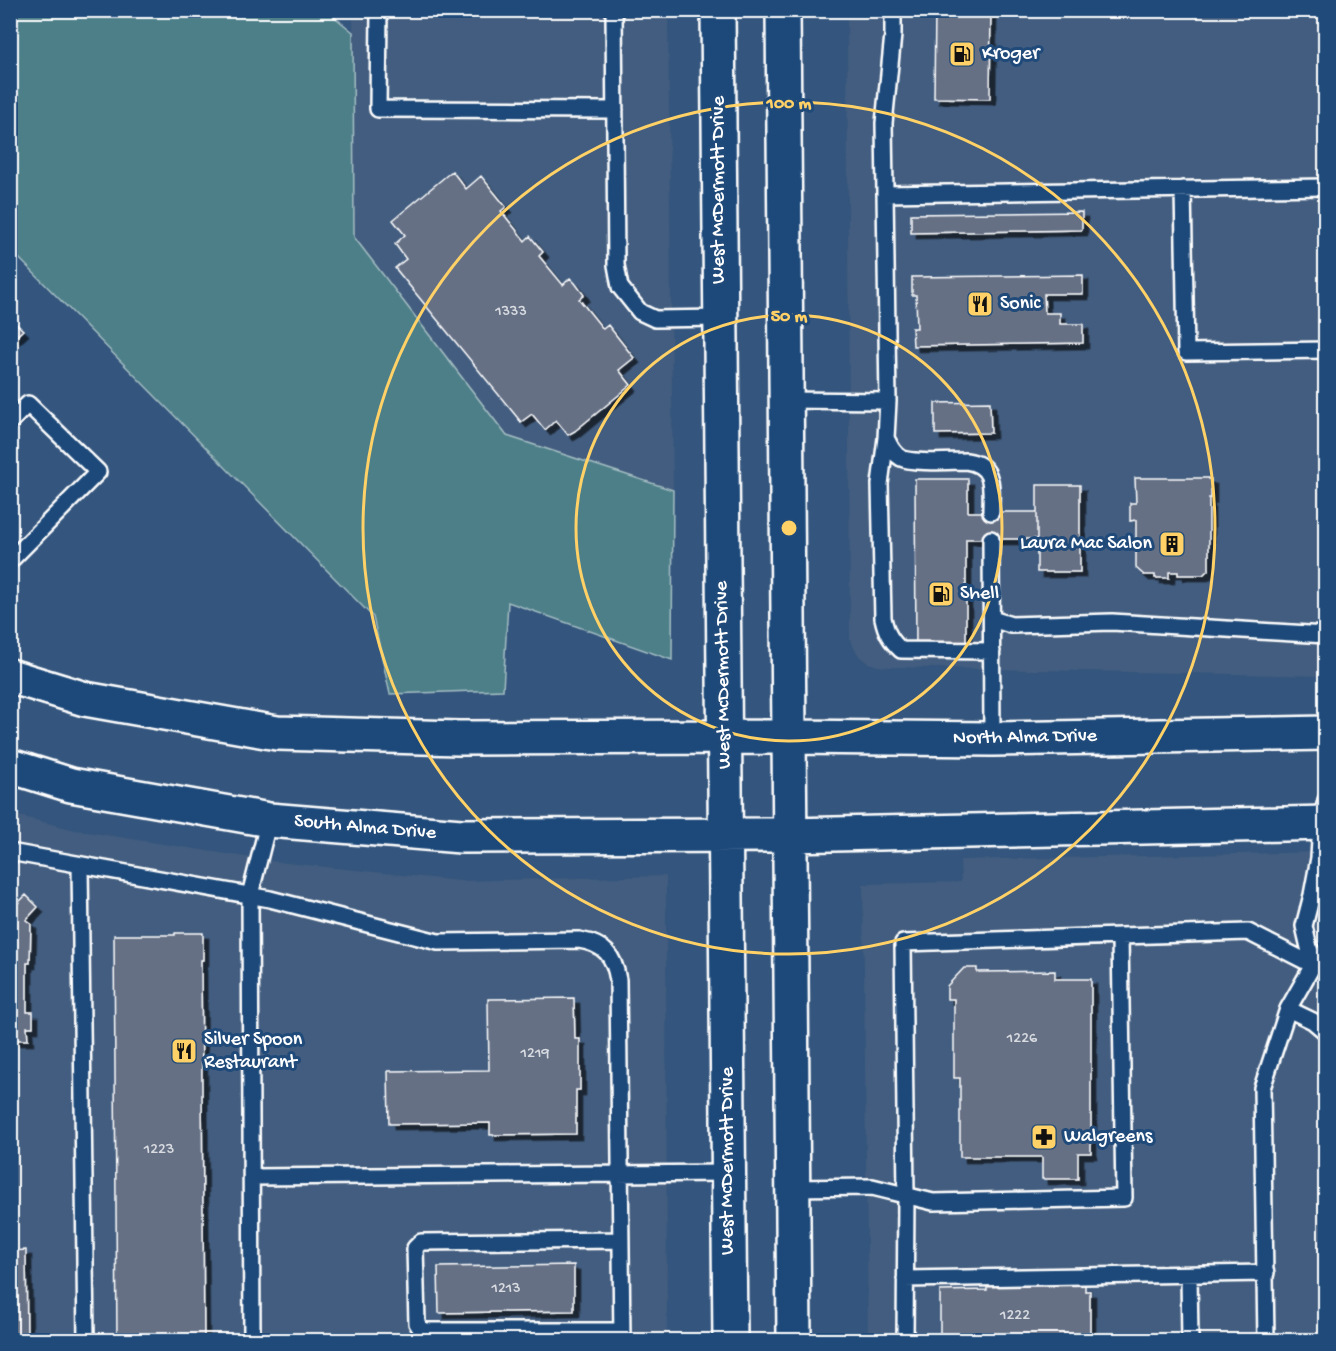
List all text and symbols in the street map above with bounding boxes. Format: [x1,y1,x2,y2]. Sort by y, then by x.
fuel station icon: Kroger [947,39,977,69]
place label: Kroger [982,43,1041,66]
text: 100 m [766,94,812,115]
street label: West McDermott Drive [708,95,731,284]
restaurant icon: Sonic [965,289,995,319]
place label: Sonic [1000,293,1041,316]
house number: 1333 [494,303,527,322]
text: 50 m [771,307,808,328]
centre of rings [779,518,799,538]
building icon: Laura Mac Salon [1157,529,1187,559]
place label: Laura Mac Salon [1020,533,1152,556]
fuel station icon: Shell [926,579,956,609]
street label: West McDermott Drive [711,580,737,769]
place label: Shell [960,583,999,606]
street label: North Alma Drive [953,725,1098,751]
street label: South Alma Drive [293,810,438,846]
place label: Silver Spoon Restaurant [204,1029,303,1075]
house number: 1226 [1006,1030,1038,1049]
restaurant icon: Silver Spoon Restaurant [169,1036,199,1066]
house number: 1219 [520,1045,549,1064]
street label: West McDermott Drive [717,1066,740,1255]
pharmacy icon: Walgreens [1029,1122,1059,1152]
place label: Walgreens [1064,1126,1153,1149]
house number: 1223 [143,1141,174,1160]
house number: 1213 [490,1280,521,1299]
house number: 1222 [999,1307,1030,1326]

